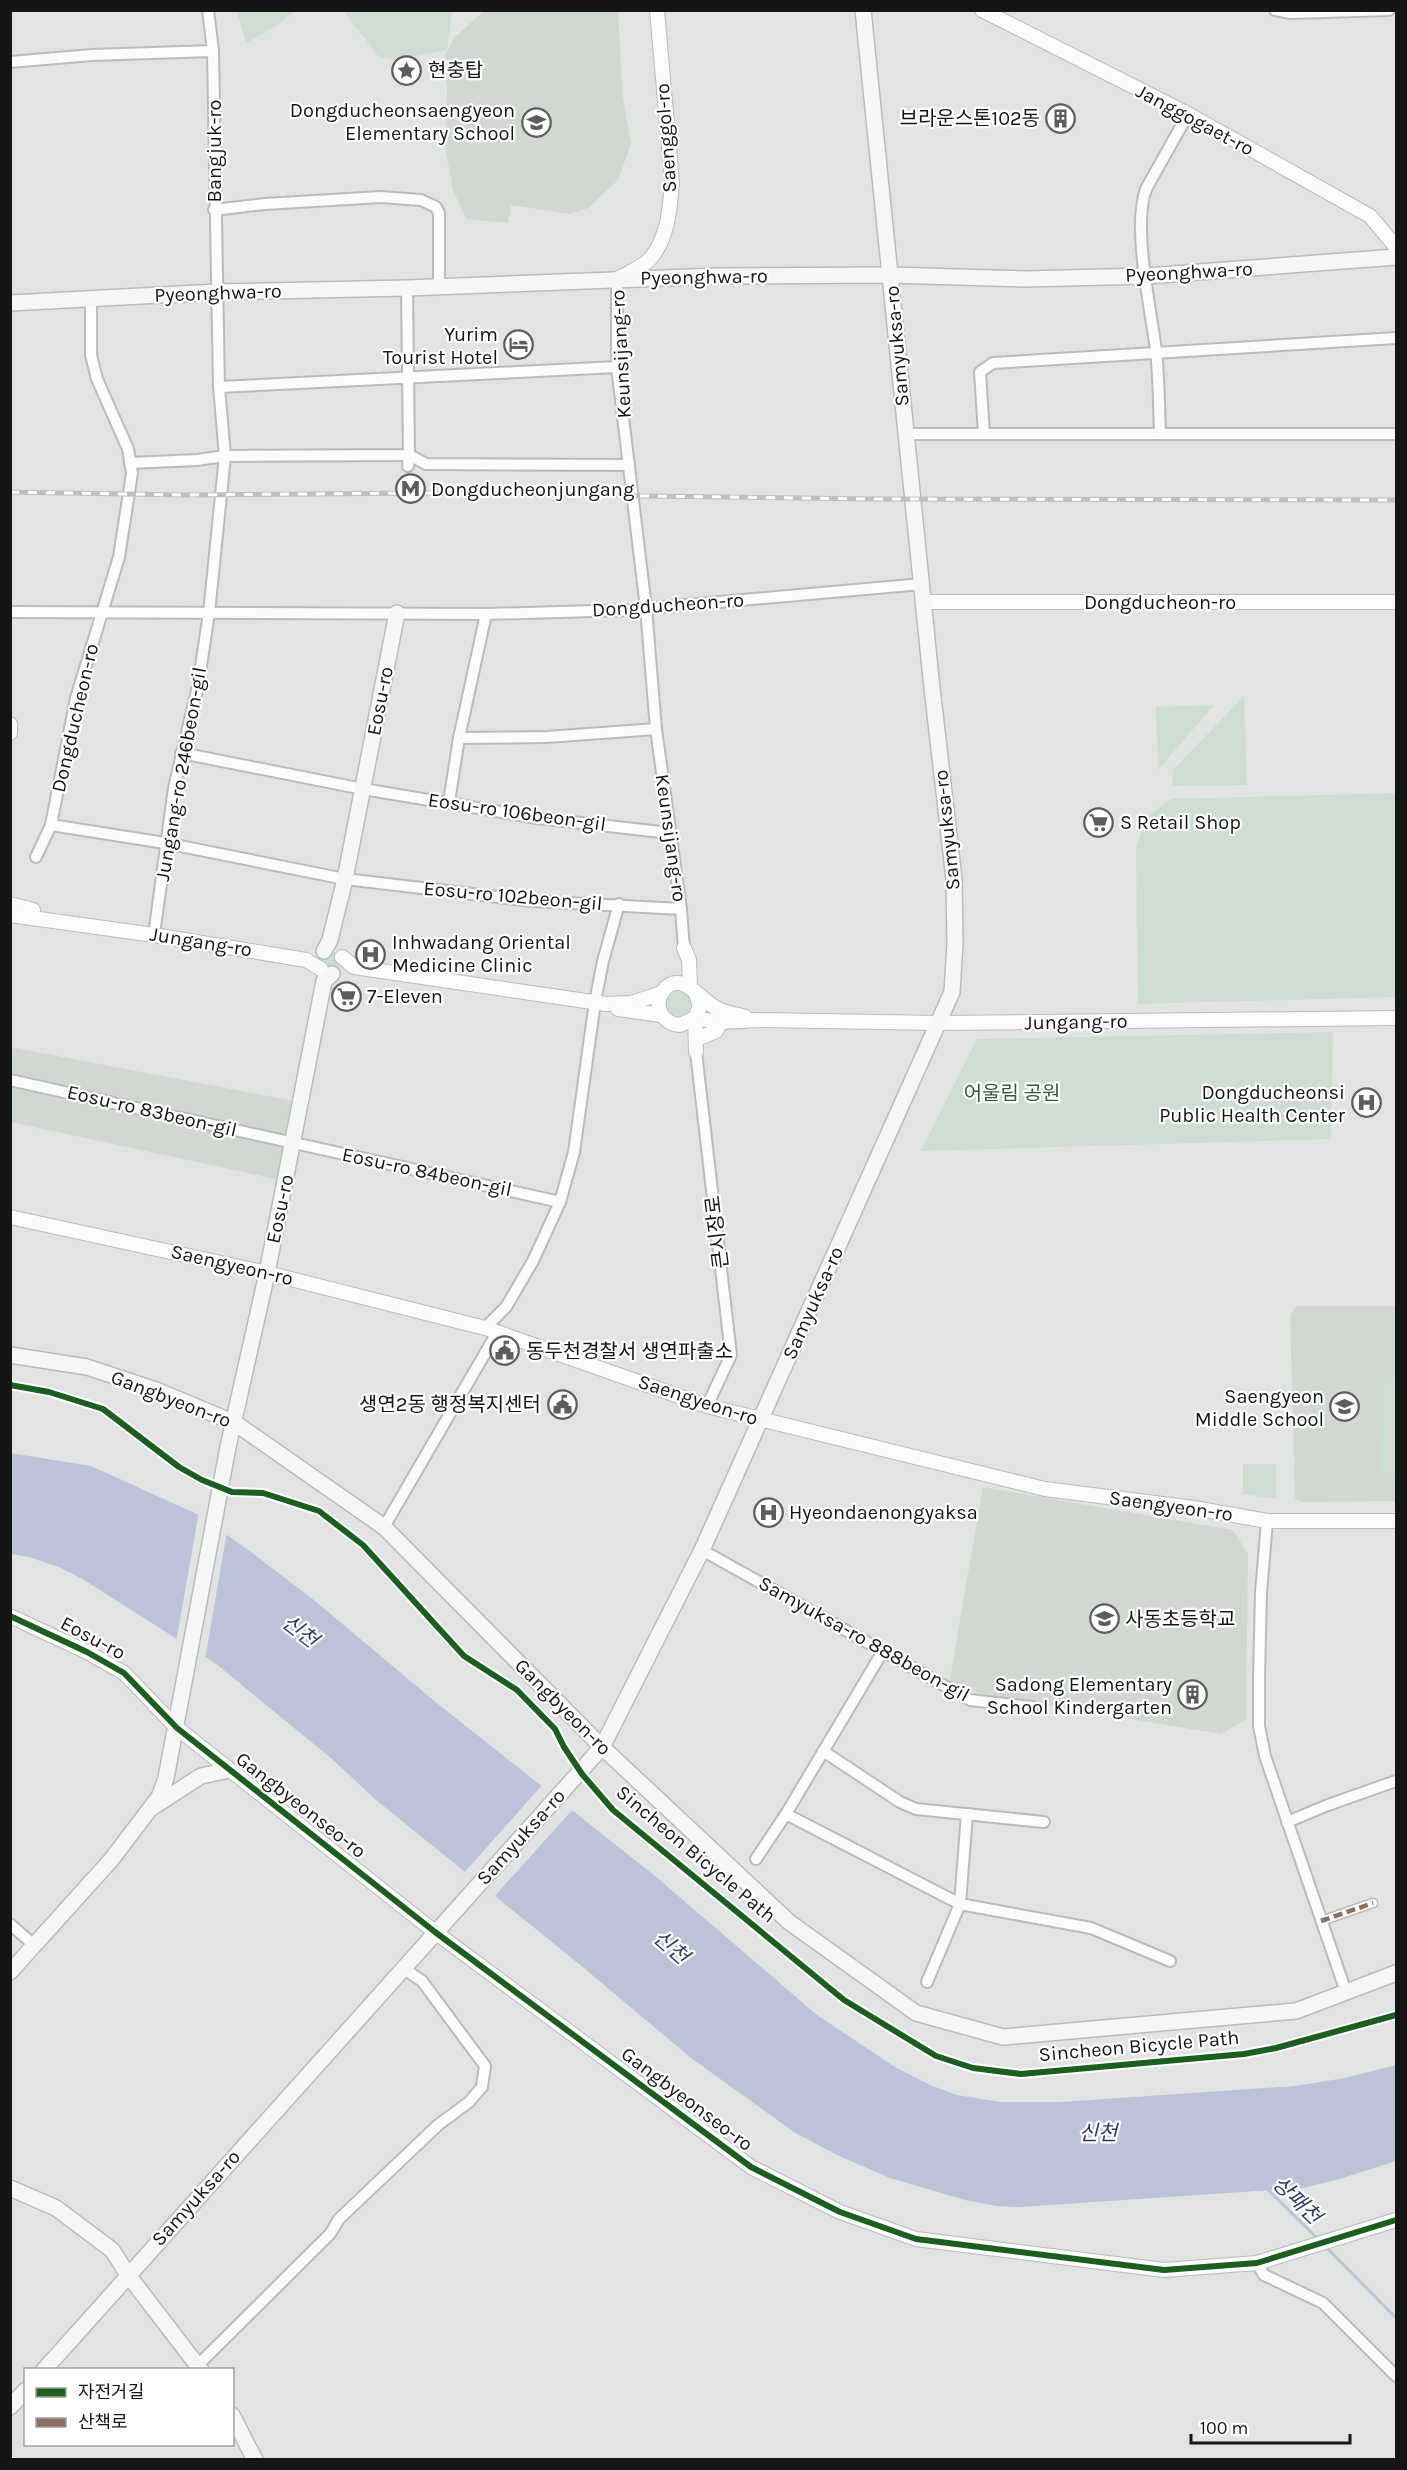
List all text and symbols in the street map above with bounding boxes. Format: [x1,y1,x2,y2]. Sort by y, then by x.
place icon: 현충탑 [391,54,423,86]
place label: 현충탑 [428,59,483,82]
street label: Janggogaet-ro [1132,79,1258,161]
street label: Saenggol-ro [651,82,681,194]
street label: Bangjuk-ro [203,99,226,203]
place label: Dongducheonsaengyeon Elementary School [290,99,515,145]
building icon: 브라운스톤102동 [1045,102,1077,134]
school or university icon: Dongducheonsaengyeon Elementary School [520,106,552,138]
place label: 브라운스톤102동 [900,107,1040,130]
street label: Pyeonghwa-ro [1125,257,1253,287]
street label: Pyeonghwa-ro [640,264,768,290]
street label: Pyeonghwa-ro [154,279,282,307]
street label: Samyuksa-ro [880,285,914,407]
street label: Keunsijang-ro [606,289,636,419]
place label: Yurim Tourist Hotel [383,323,498,369]
hotel icon: Yurim Tourist Hotel [503,329,535,361]
metro station icon: Dongducheonjungang [394,473,426,505]
place label: Dongducheonjungang [431,478,634,501]
street label: Dongducheon-ro [591,588,745,622]
street label: Dongducheon-ro [1084,591,1236,614]
street label: Dongducheon-ro [47,641,103,795]
street label: Eosu-ro [362,664,398,738]
street label: Jungang-ro 246beon-gil [151,665,211,883]
street label: Samyuksa-ro [929,769,965,891]
street label: Keunsijang-ro [651,773,691,903]
street label: Eosu-ro 106beon-gil [427,788,607,836]
supermarket icon: S Retail Shop [1083,806,1115,838]
place label: S Retail Shop [1120,811,1241,834]
street label: Eosu-ro 102beon-gil [423,877,603,915]
street label: Jungang-ro [148,923,254,961]
place label: Inhwadang Oriental Medicine Clinic [392,931,571,977]
hospital icon: Inhwadang Oriental Medicine Clinic [355,938,387,970]
supermarket icon: 7-Eleven [330,980,362,1012]
place label: 7-Eleven [367,985,443,1008]
street label: Jungang-ro [1024,1010,1128,1034]
street label: Eosu-ro 83beon-gil [65,1080,239,1142]
place label: Dongducheonsi Public Health Center [1159,1081,1346,1127]
park label: 어울림 공원 [964,1082,1060,1105]
hospital icon: Dongducheonsi Public Health Center [1350,1087,1382,1119]
street label: Eosu-ro 84beon-gil [340,1143,514,1201]
street label: Eosu-ro [261,1172,299,1246]
street label: 큰시장로 [701,1194,733,1270]
street label: Saengyeon-ro [169,1240,295,1290]
street label: Samyuksa-ro [778,1243,848,1363]
public building icon: 동두천경찰서 생연파출소 [489,1335,521,1367]
place label: 동두천경찰서 생연파출소 [526,1340,733,1363]
street label: Gangbyeon-ro [108,1366,234,1432]
street label: Saengyeon-ro [635,1370,761,1430]
place label: Saengyeon Middle School [1195,1385,1324,1431]
public building icon: 생연2동 행정복지센터 [546,1388,578,1420]
school or university icon: Saengyeon Middle School [1329,1391,1361,1423]
place label: 생연2동 행정복지센터 [359,1393,541,1416]
street label: Saengyeon-ro [1108,1486,1234,1526]
hospital icon: Hyeondaenongyaksa [752,1496,784,1528]
place label: Hyeondaenongyaksa [789,1501,978,1524]
street label: Samyuksa-ro 888beon-gil [754,1571,974,1707]
school or university icon: 사동초등학교 [1088,1603,1120,1635]
place label: 사동초등학교 [1125,1608,1235,1631]
water label: 신천 [277,1610,325,1654]
street label: Eosu-ro [57,1611,129,1665]
street label: Gangbyeon-ro [510,1654,616,1760]
place label: Sadong Elementary School Kindergarten [987,1673,1172,1719]
building icon: Sadong Elementary School Kindergarten [1177,1679,1209,1711]
street label: Gangbyeonseo-ro [231,1747,371,1863]
street label: Sincheon Bicycle Path [612,1781,780,1927]
street label: Samyuksa-ro [472,1784,570,1890]
water label: 신천 [649,1925,695,1970]
street label: Sincheon Bicycle Path [1038,2026,1240,2066]
street label: Gangbyeonseo-ro [617,2042,757,2156]
water label: 신천 [1079,2121,1120,2145]
street label: Samyuksa-ro [147,2145,245,2251]
water label: 상패천 [1268,2171,1328,2231]
legend [24,2368,234,2446]
text: 자전거길 [78,2381,144,2403]
scale bar [1191,2407,1350,2445]
text: 산책로 [78,2411,128,2433]
text: 100 m [1200,2417,1248,2439]

